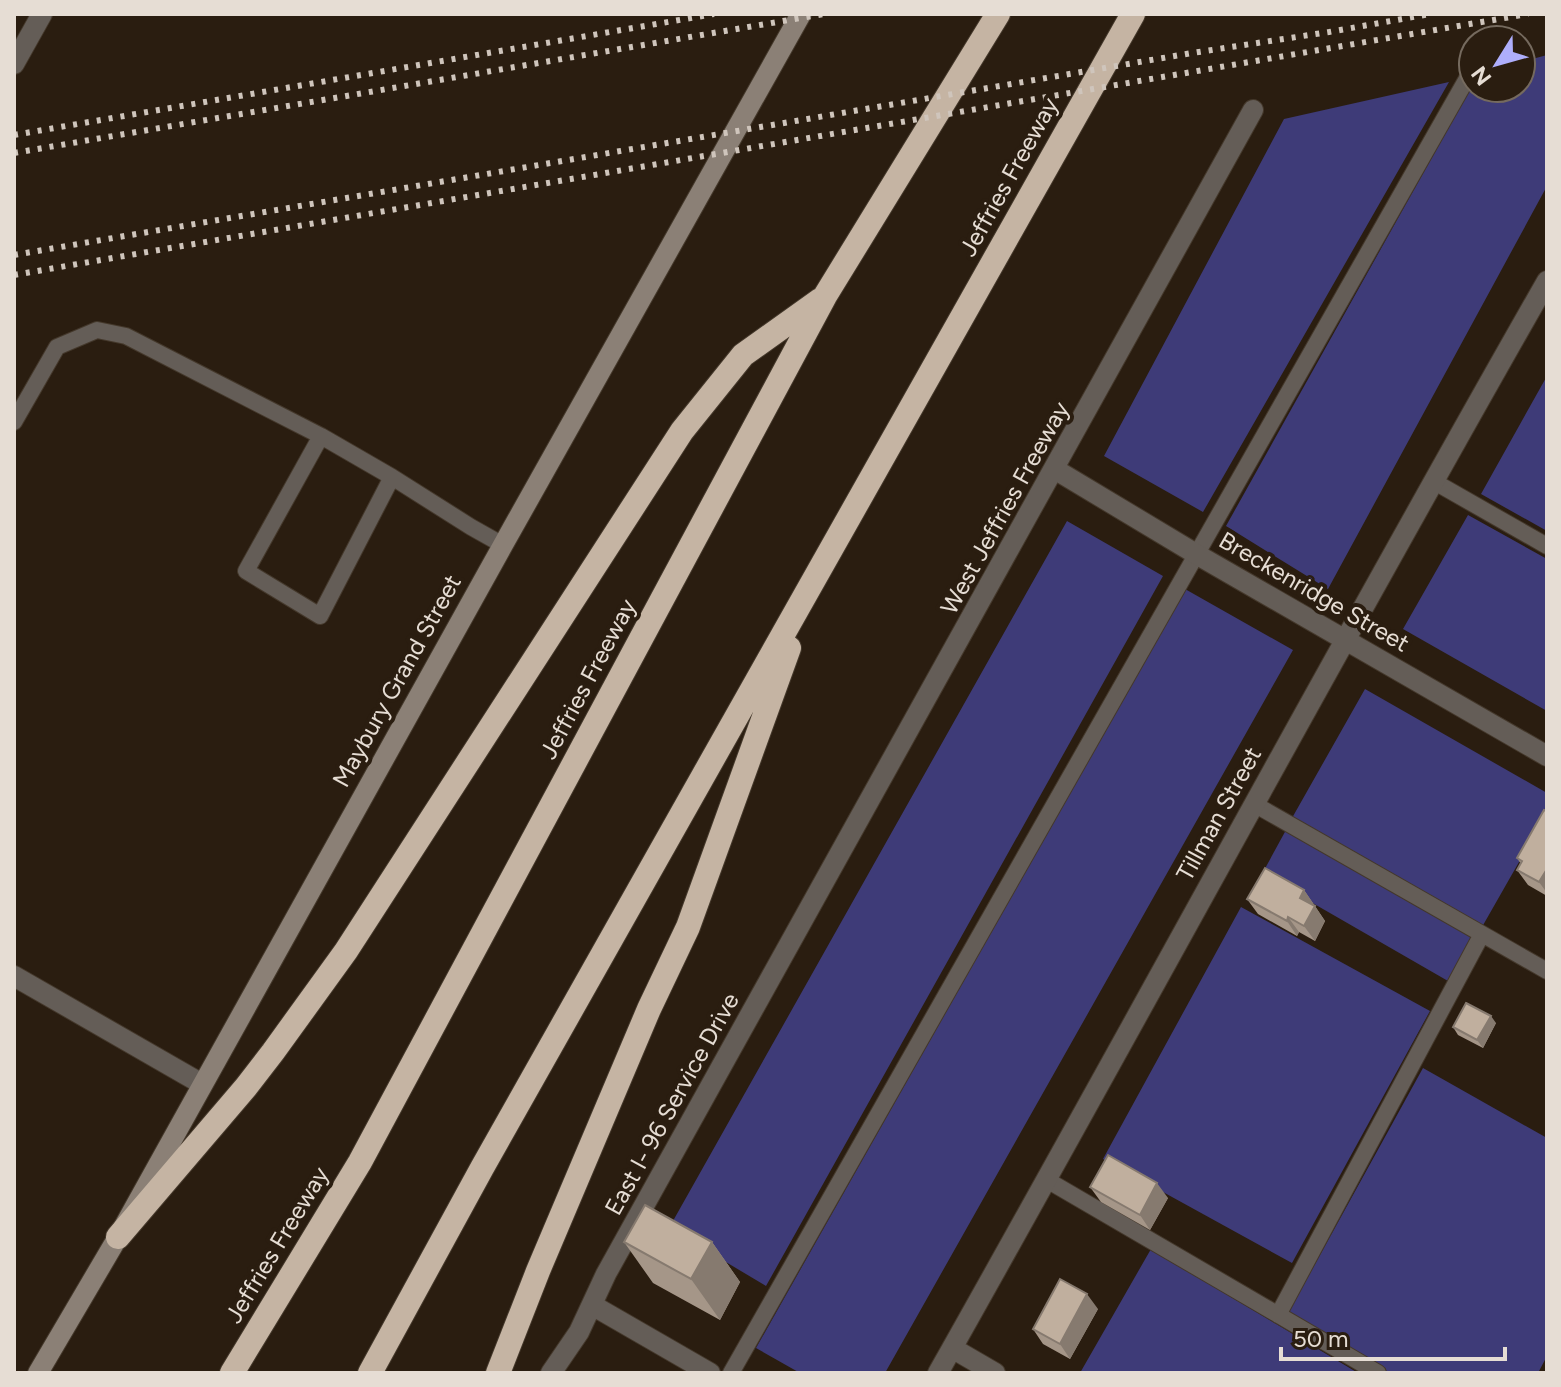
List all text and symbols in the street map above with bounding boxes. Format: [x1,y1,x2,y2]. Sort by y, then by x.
north arrow [1457,24,1537,104]
text: N [1466,61,1497,91]
street label: Jeffries Freeway [953,92,1064,261]
street label: West Jeffries Freeway [934,396,1075,619]
street label: Breckenridge Street [1214,525,1415,658]
street label: Maybury Grand Street [326,570,467,792]
street label: Jeffries Freeway [533,593,642,764]
street label: Tillman Street [1170,742,1267,886]
street label: East I- 96 Service Drive [598,988,745,1220]
street label: Jeffries Freeway [219,1161,335,1328]
scale bar [1281,1311,1505,1361]
text: 50 m [1293,1324,1349,1353]

